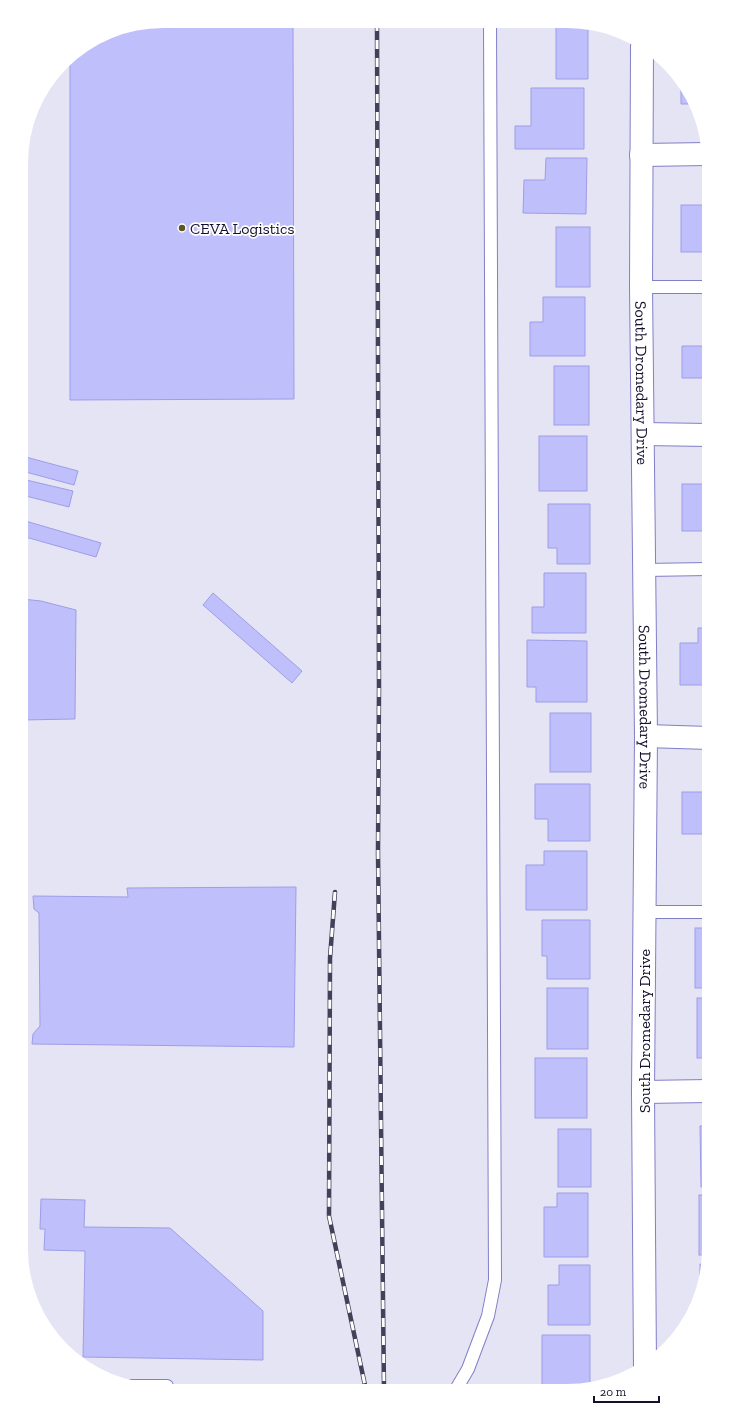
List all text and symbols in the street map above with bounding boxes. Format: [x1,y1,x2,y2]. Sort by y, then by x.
place label: CEVA Logistics [190,219,294,238]
marker: CEVA Logistics [177,223,187,233]
street label: South Dromedary Drive [631,301,652,465]
street label: South Dromedary Drive [635,625,655,789]
street label: South Dromedary Drive [635,949,654,1113]
scale bar [594,1378,659,1404]
text: 20 m [600,1385,627,1399]

